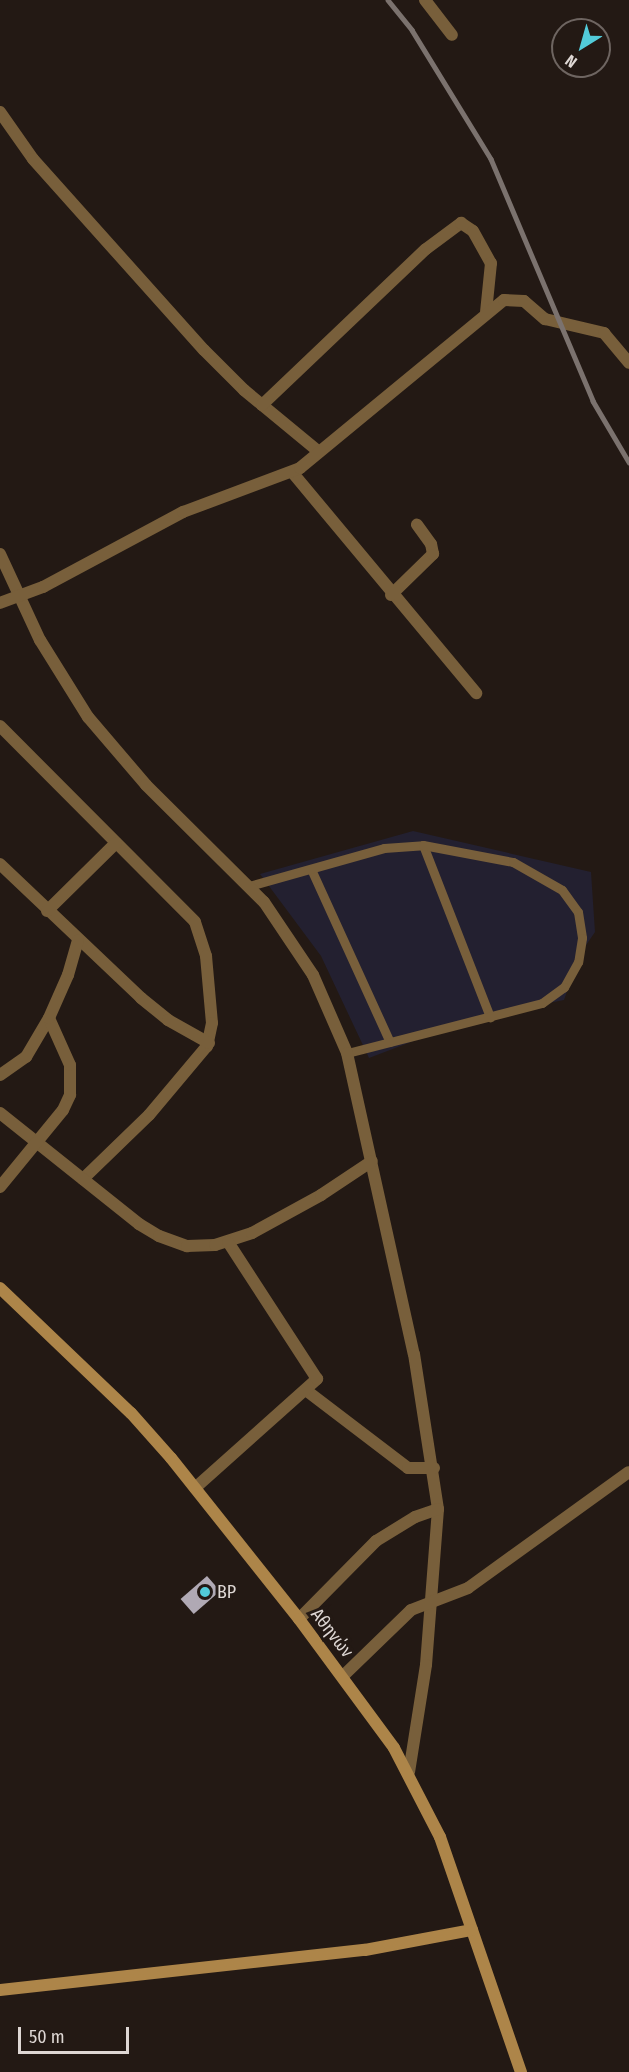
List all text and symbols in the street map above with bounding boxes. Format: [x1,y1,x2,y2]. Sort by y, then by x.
north arrow [551,18,611,78]
text: N [562,51,581,72]
place label: BP [217,1581,236,1603]
marker: BP [198,1585,212,1599]
street label: Αθηνών [306,1604,358,1662]
scale bar [21,2015,132,2053]
text: 50 m [29,2026,65,2048]

